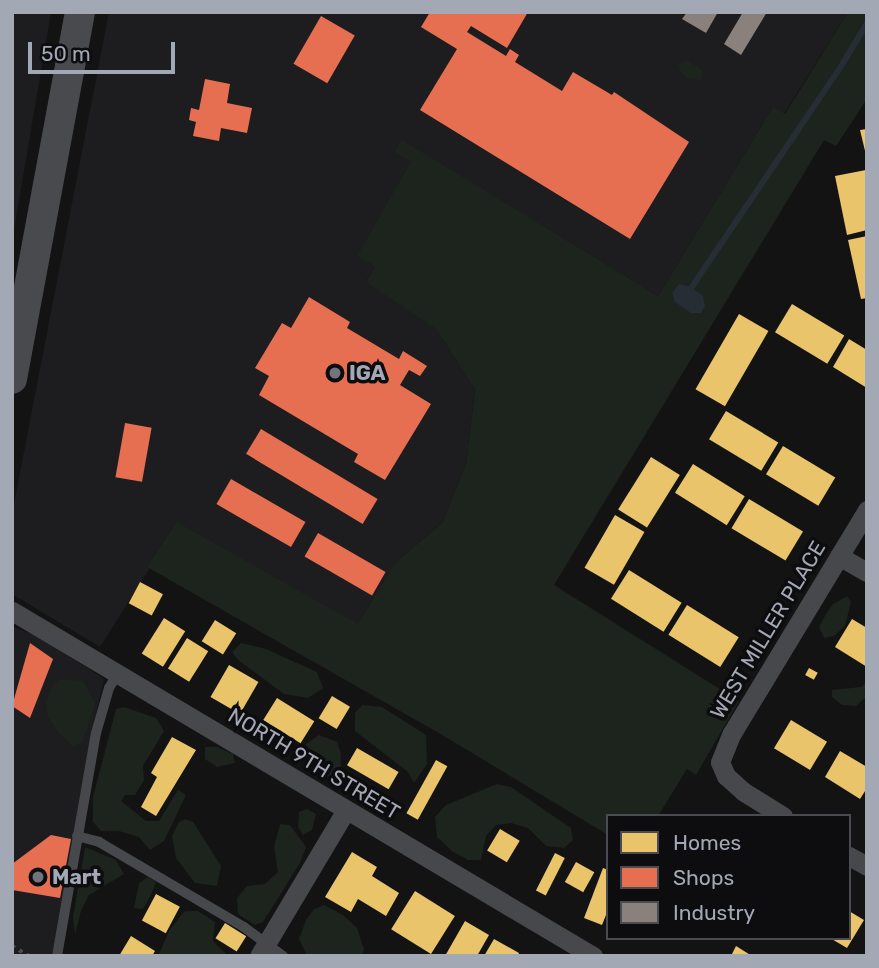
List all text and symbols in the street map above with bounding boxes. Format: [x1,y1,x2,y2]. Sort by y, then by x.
scale bar [32,28,178,72]
text: 50 m [41,41,91,66]
place label: IGA [349,360,386,386]
marker: IGA [327,365,343,381]
street label: WEST MILLER PLACE [705,536,831,724]
street label: NORTH 9TH STREET [224,703,404,825]
legend [606,814,851,940]
text: Homes [673,830,741,855]
place label: Mart [52,864,101,890]
text: Shops [673,865,734,890]
marker: Mart [30,869,46,885]
text: Industry [673,900,755,925]

